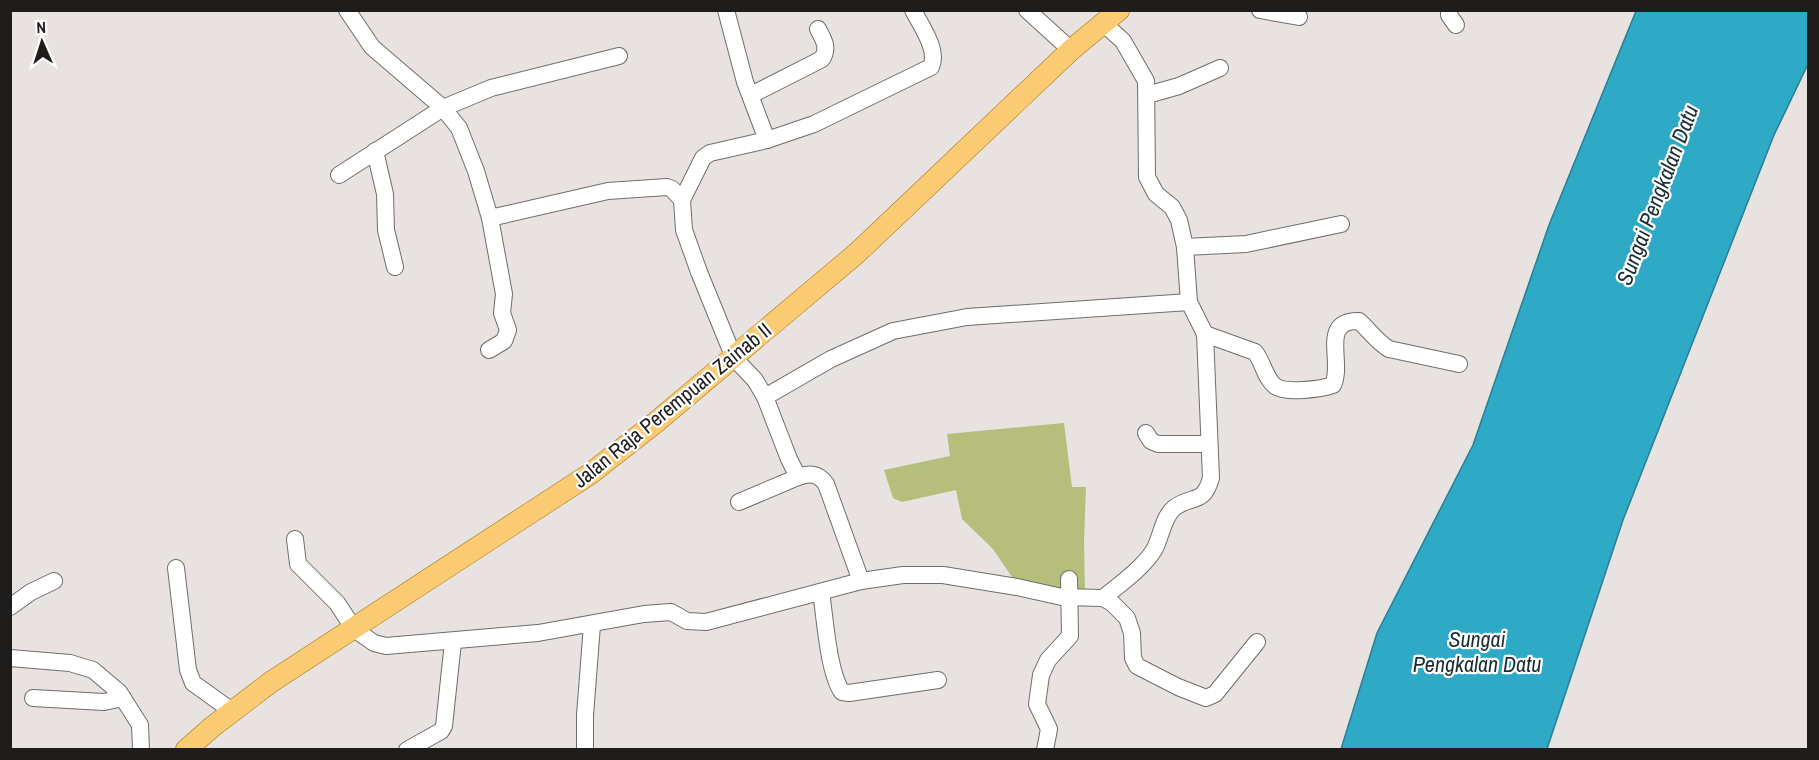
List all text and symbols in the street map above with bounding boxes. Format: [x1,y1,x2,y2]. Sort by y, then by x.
north arrow [12,12,72,72]
text: N [36,16,47,38]
water label: Sungai Pengkalan Datu [1609,101,1705,289]
street label: Jalan Raja Perempuan Zainab II [567,316,777,494]
water label: Sungai Pengkalan Datu [1413,624,1541,679]

